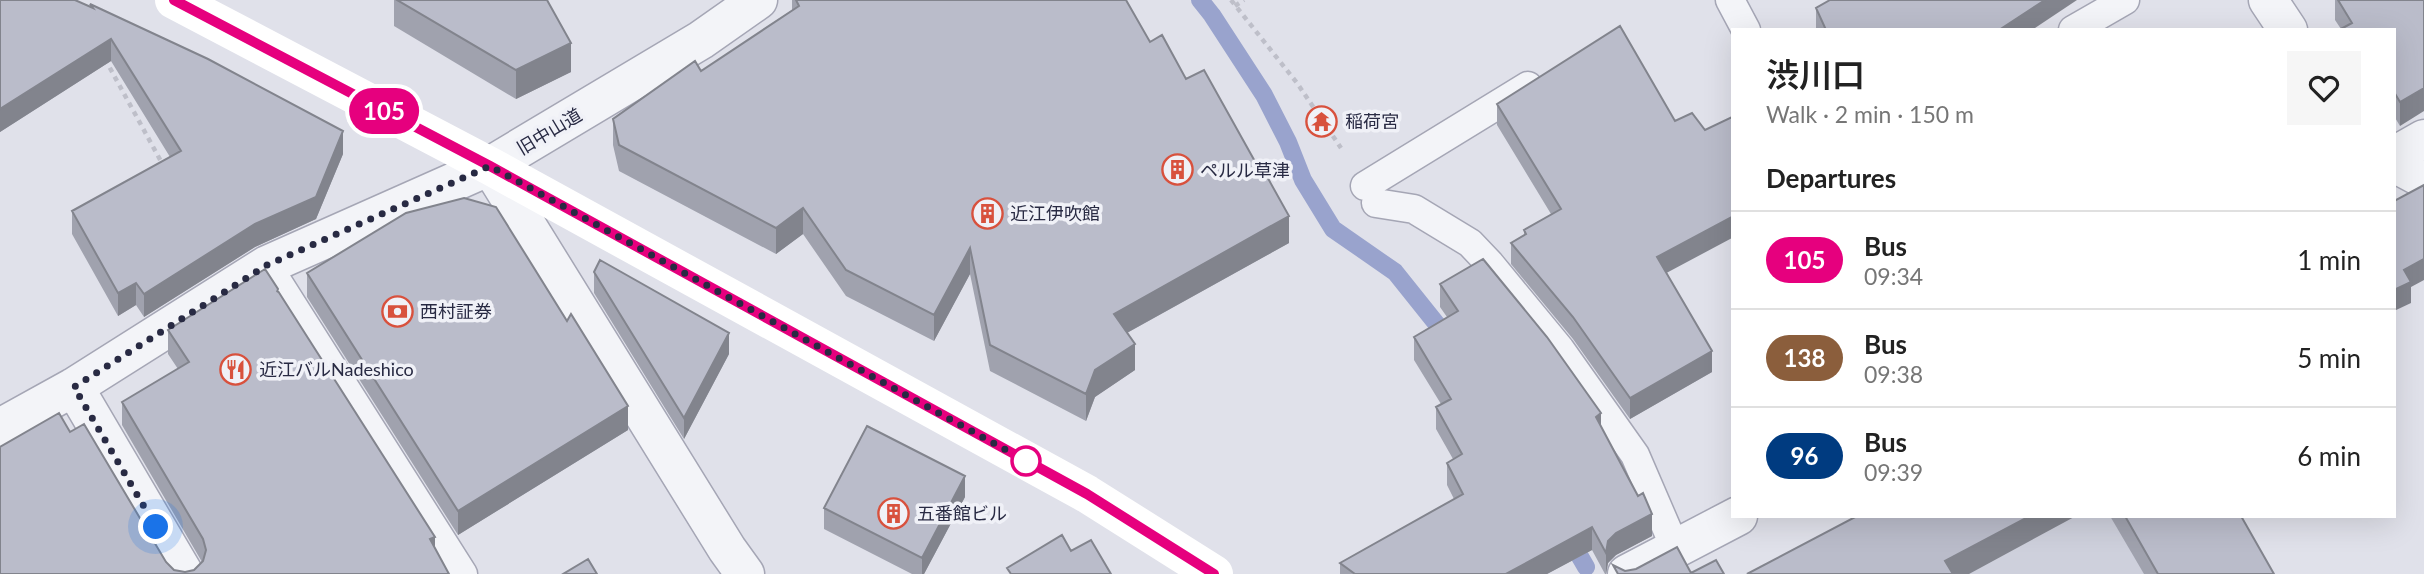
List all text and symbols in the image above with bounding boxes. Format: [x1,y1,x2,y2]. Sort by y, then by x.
button: heart [2287,51,2361,125]
text: 渋川口 [1766,54,1865,94]
line badge: 105 [344,88,424,134]
text: 105 [363,96,405,125]
text: Walk · 2 min · 150 m [1766,100,1974,128]
street label: 旧中山道 [512,103,586,159]
temple icon: 稲荷宮 [1305,104,1339,138]
place label: 稲荷宮 [1345,110,1399,132]
building icon: ペルル草津 [1160,153,1194,187]
place label: ペルル草津 [1200,159,1290,181]
text: Departures [1766,162,1896,194]
building icon: 近江伊吹館 [970,196,1004,230]
place label: 近江伊吹館 [1010,202,1100,224]
text: Bus [1864,230,1907,262]
text: 1 min [2297,244,2361,276]
text: 105 [1784,245,1825,274]
text: 09:34 [1864,262,1923,290]
bank icon: 西村証券 [380,294,414,328]
place label: 西村証券 [420,300,492,322]
text: Bus [1864,328,1907,360]
text: 5 min [2297,342,2361,374]
text: 138 [1784,343,1825,372]
restaurant icon: 近江バルNadeshico [219,352,253,386]
place label: 近江バルNadeshico [259,358,414,380]
text: 09:38 [1864,360,1923,388]
text: Bus [1864,426,1907,458]
text: 6 min [2297,440,2361,472]
text: 96 [1791,441,1818,470]
unlabelled marker [1011,446,1041,476]
text: 09:39 [1864,458,1923,486]
building icon: 五番館ビル [877,496,911,530]
place label: 五番館ビル [917,502,1007,524]
your location [138,509,173,544]

